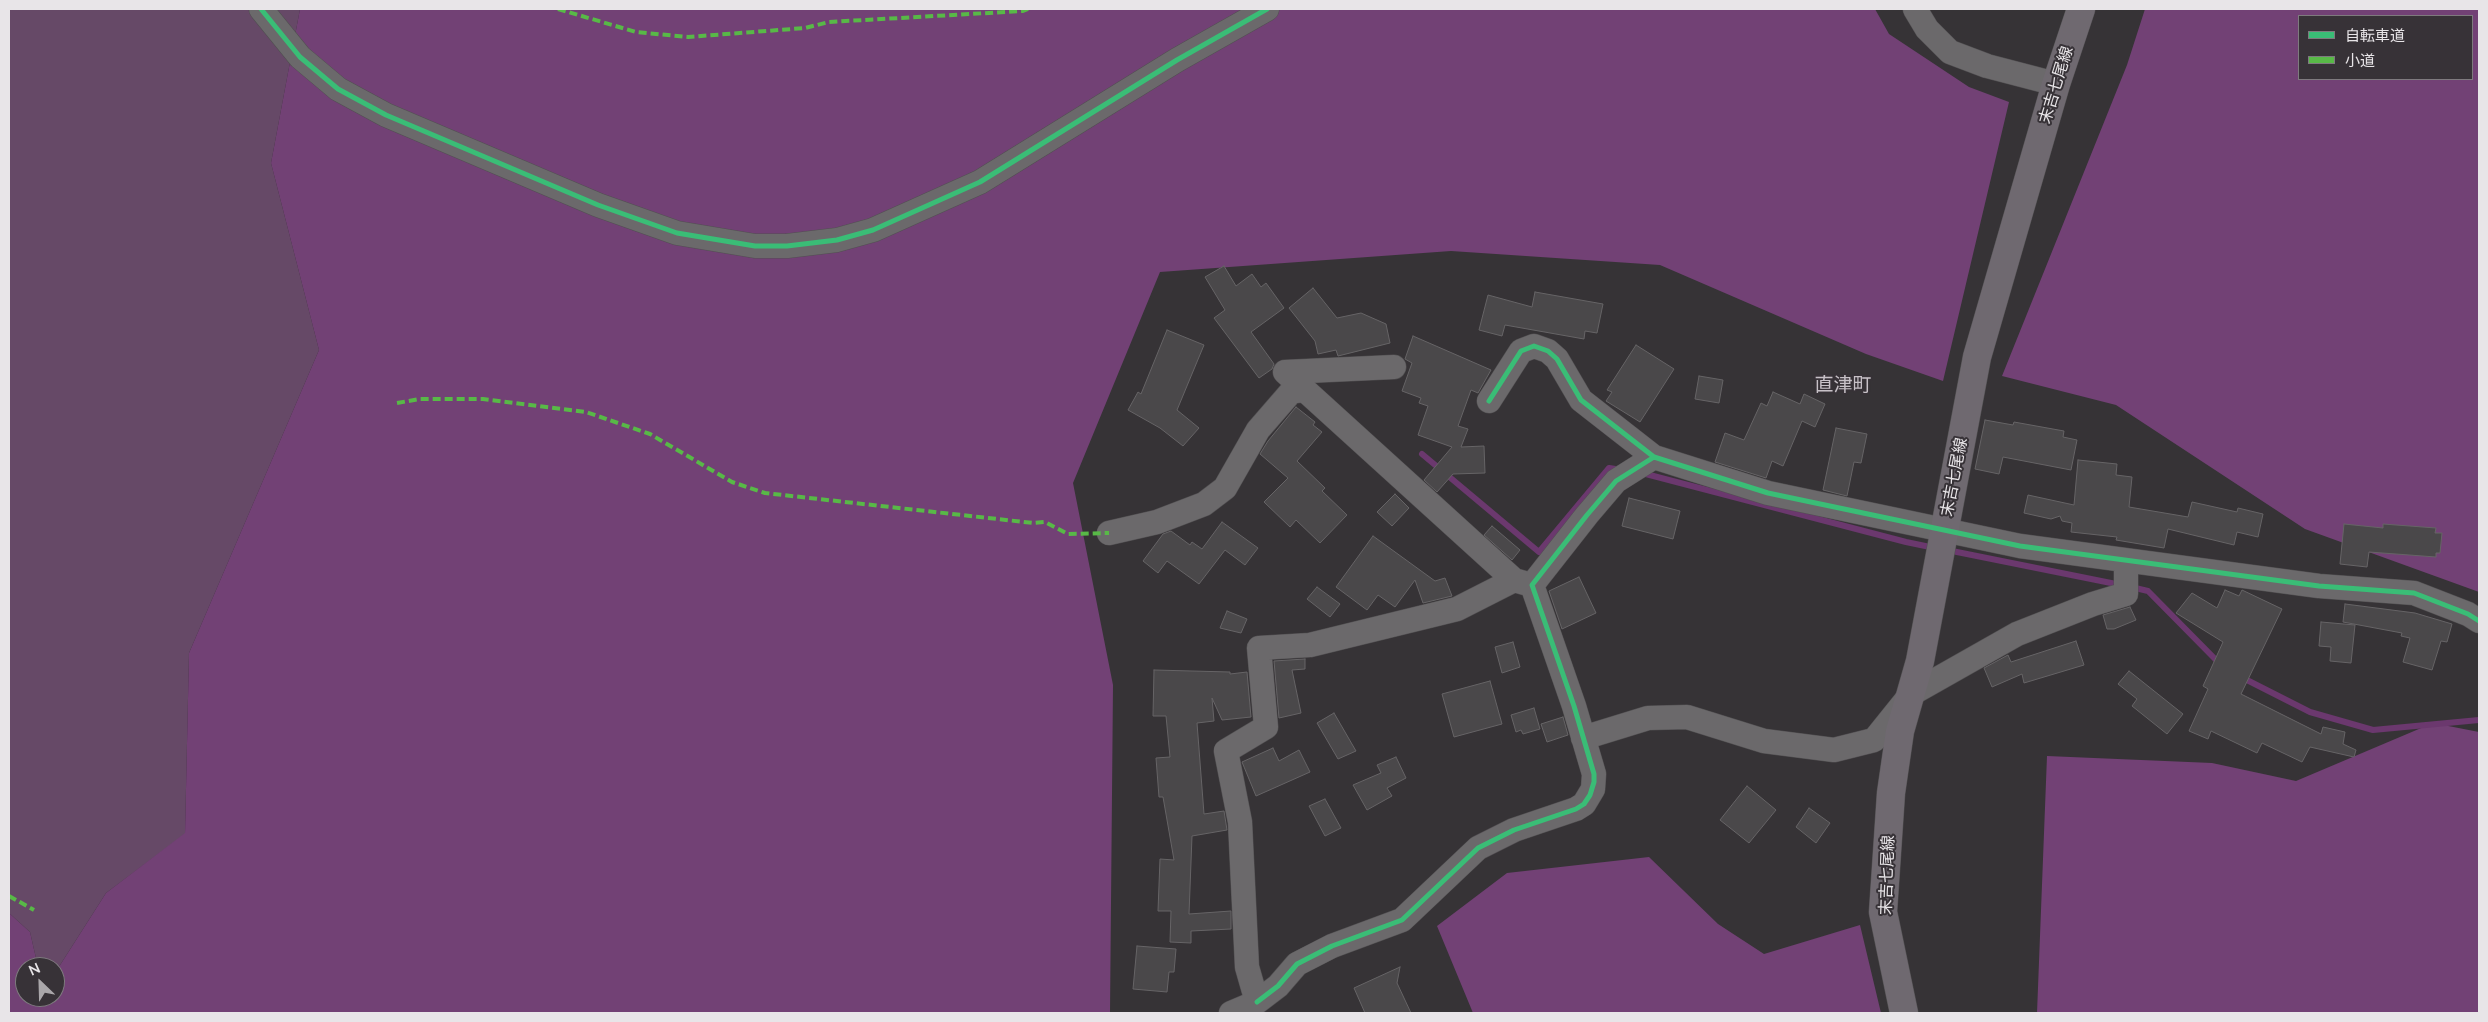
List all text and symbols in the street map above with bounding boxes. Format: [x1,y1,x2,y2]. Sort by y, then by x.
legend [2298,15,2473,80]
text: 自転車道 [2345,26,2405,44]
street label: 末吉七尾線 [2035,44,2077,126]
text: 小道 [2345,51,2375,69]
district label: 直津町 [1815,374,1871,396]
street label: 末吉七尾線 [1937,436,1971,518]
street label: 末吉七尾線 [1876,835,1898,915]
north arrow [15,957,65,1007]
text: N [26,959,42,979]

